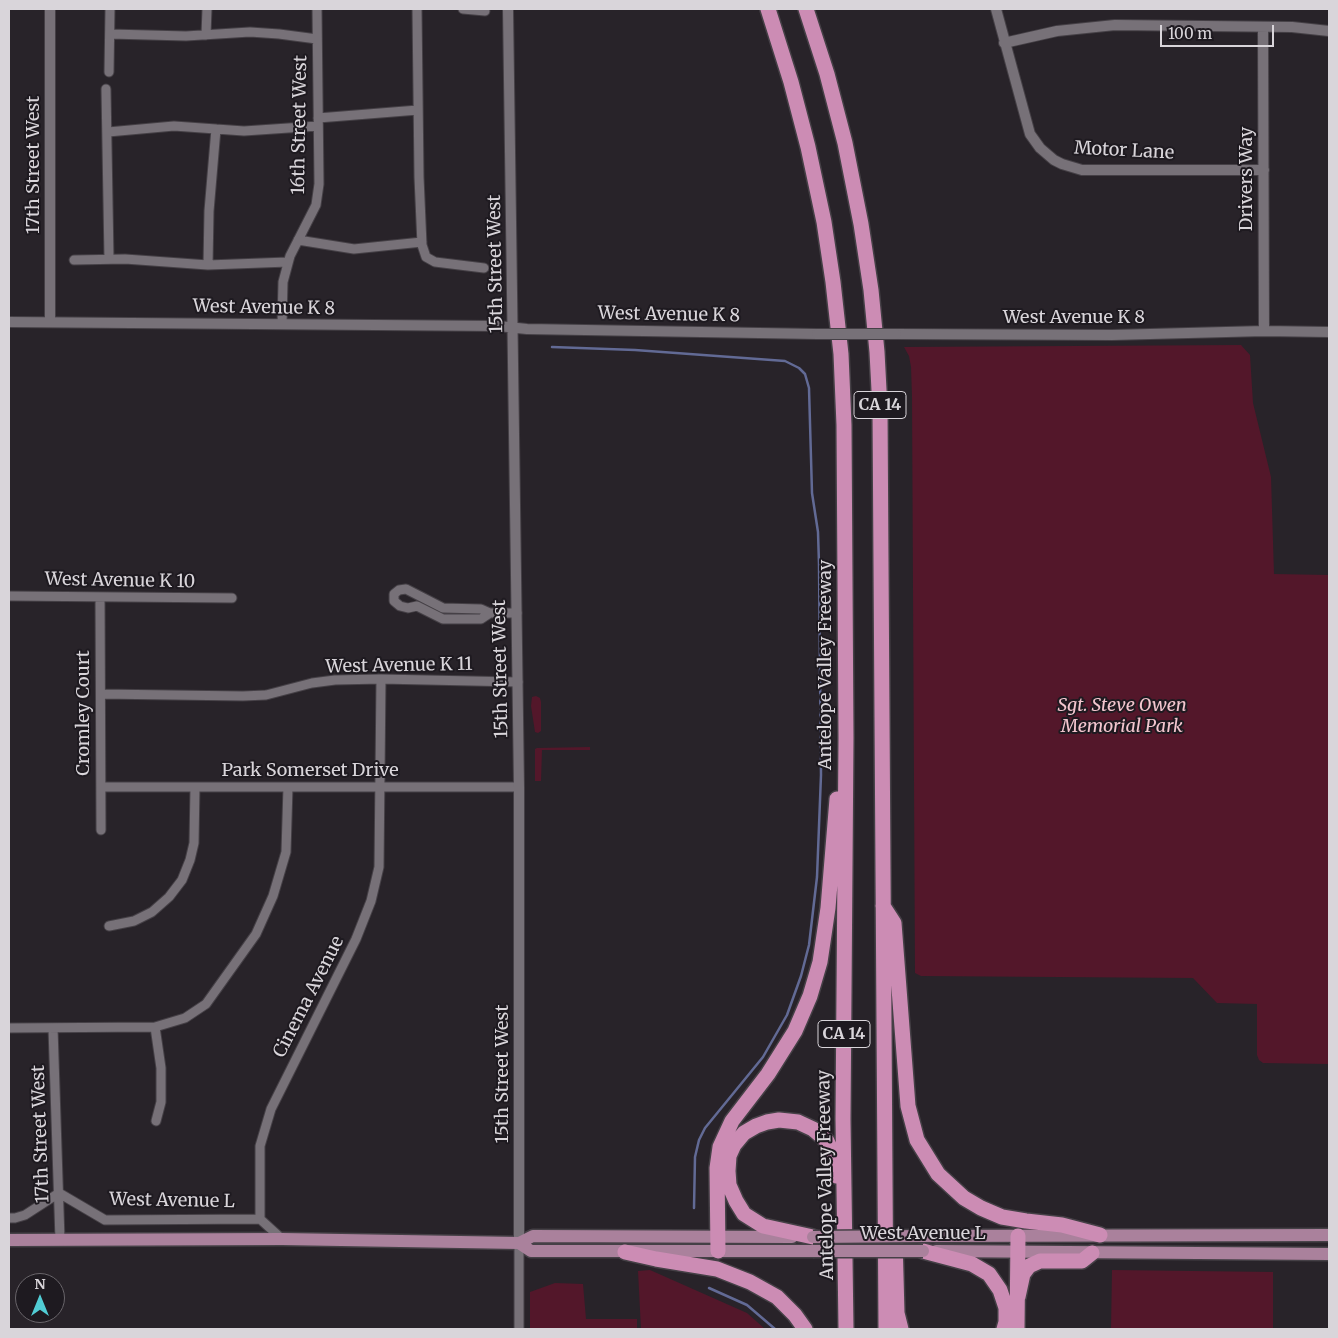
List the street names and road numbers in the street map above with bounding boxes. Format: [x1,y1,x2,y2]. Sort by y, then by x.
street label: 16th Street West [288,55,312,195]
street label: 17th Street West [23,96,45,234]
street label: Drivers Way [1236,127,1258,231]
street label: Motor Lane [1073,138,1175,164]
street label: 15th Street West [484,194,508,334]
street label: West Avenue K 8 [193,296,335,320]
street label: West Avenue K 8 [598,303,740,327]
street label: West Avenue K 8 [1003,307,1145,329]
road number: CA 14 [854,392,906,418]
street label: Antelope Valley Freeway [815,560,837,770]
street label: West Avenue K 10 [45,569,195,593]
street label: 15th Street West [489,599,513,739]
street label: Cromley Court [73,650,95,776]
street label: West Avenue K 11 [325,654,473,678]
street label: Park Somerset Drive [221,760,399,782]
street label: Cinema Avenue [269,933,349,1061]
street label: 15th Street West [492,1005,514,1143]
road number: CA 14 [818,1021,870,1048]
street label: 17th Street West [28,1064,54,1204]
street label: Antelope Valley Freeway [813,1070,839,1280]
street label: West Avenue L [109,1189,235,1213]
street label: West Avenue L [860,1223,986,1245]

